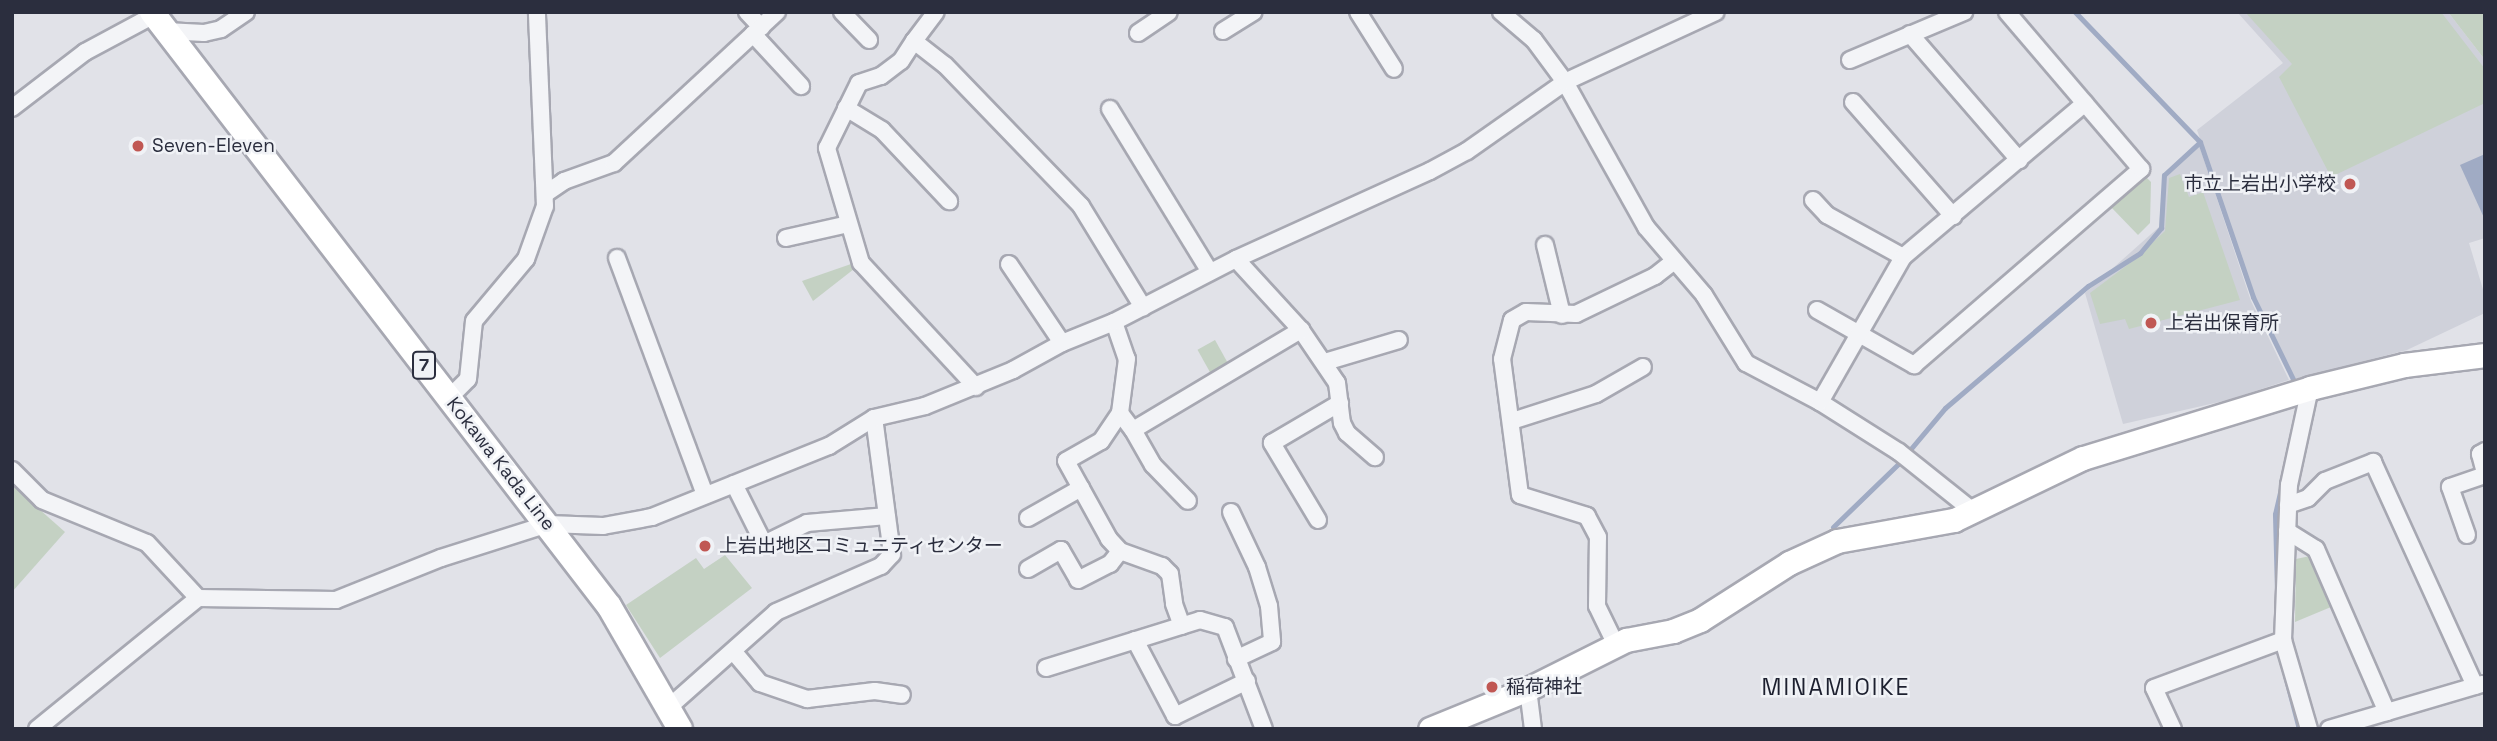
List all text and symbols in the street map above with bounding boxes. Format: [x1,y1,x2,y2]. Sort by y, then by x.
place label: Seven-Eleven [152,135,275,157]
marker: Seven-Eleven [130,138,146,154]
place label: 市立上岩出小学校 [2184,173,2336,195]
marker: 市立上岩出小学校 [2342,176,2358,192]
place label: 上岩出保育所 [2165,312,2279,334]
marker: 上岩出保育所 [2143,315,2159,331]
road number: 7 [412,351,436,380]
street label: Kokawa Kada Line [442,393,560,535]
place label: 上岩出地区コミュニティセンター [719,535,1004,557]
marker: 上岩出地区コミュニティセンター [697,538,713,554]
district label: MINAMIOIKE [1763,673,1909,701]
place label: 稲荷神社 [1506,676,1582,698]
marker: 稲荷神社 [1484,679,1500,695]

